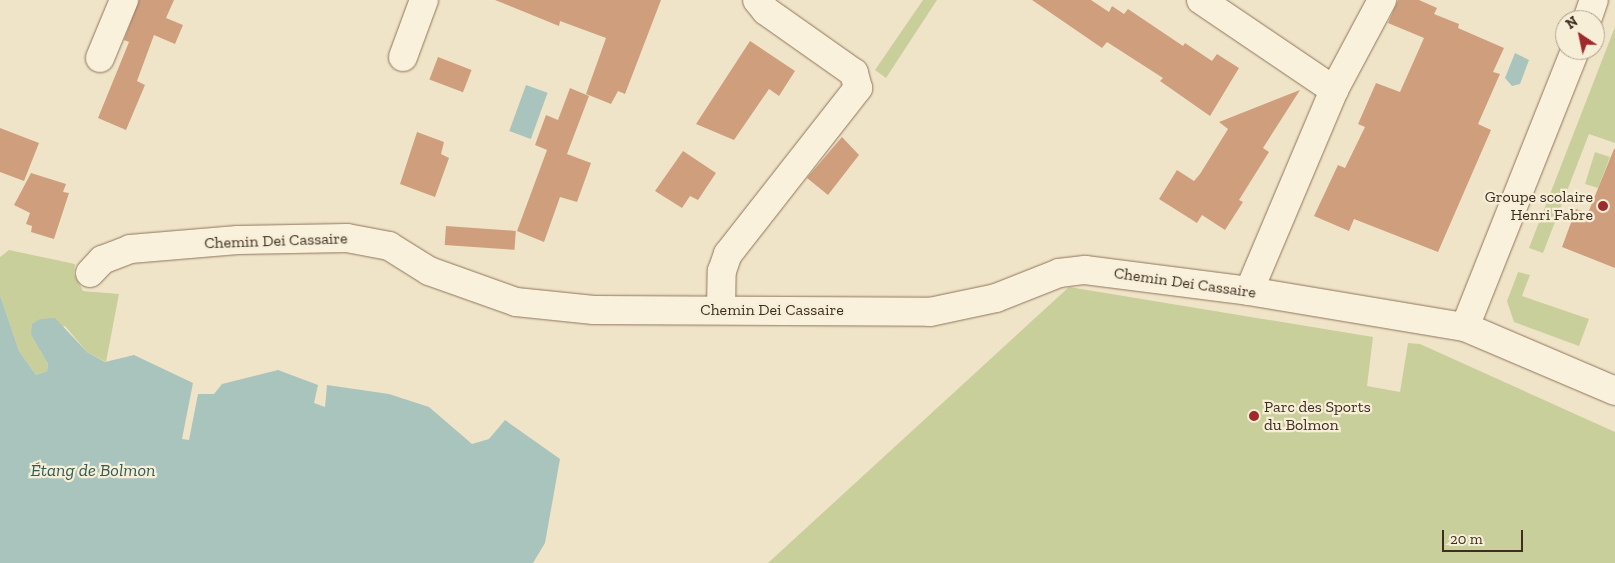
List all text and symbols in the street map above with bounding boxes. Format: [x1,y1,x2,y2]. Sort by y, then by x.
north arrow [1555,10,1605,60]
text: N [1563,13,1581,33]
place label: Groupe scolaire Henri Fabre [1485,187,1593,225]
marker: Groupe scolaire Henri Fabre [1597,200,1609,212]
street label: Chemin Dei Cassaire [204,229,348,253]
street label: Chemin Dei Cassaire [1113,264,1257,302]
street label: Chemin Dei Cassaire [700,300,844,320]
place label: Parc des Sports du Bolmon [1264,397,1371,435]
marker: Parc des Sports du Bolmon [1248,410,1260,422]
water label: Étang de Bolmon [31,459,155,481]
scale bar [1445,520,1526,552]
text: 20 m [1450,530,1483,548]

